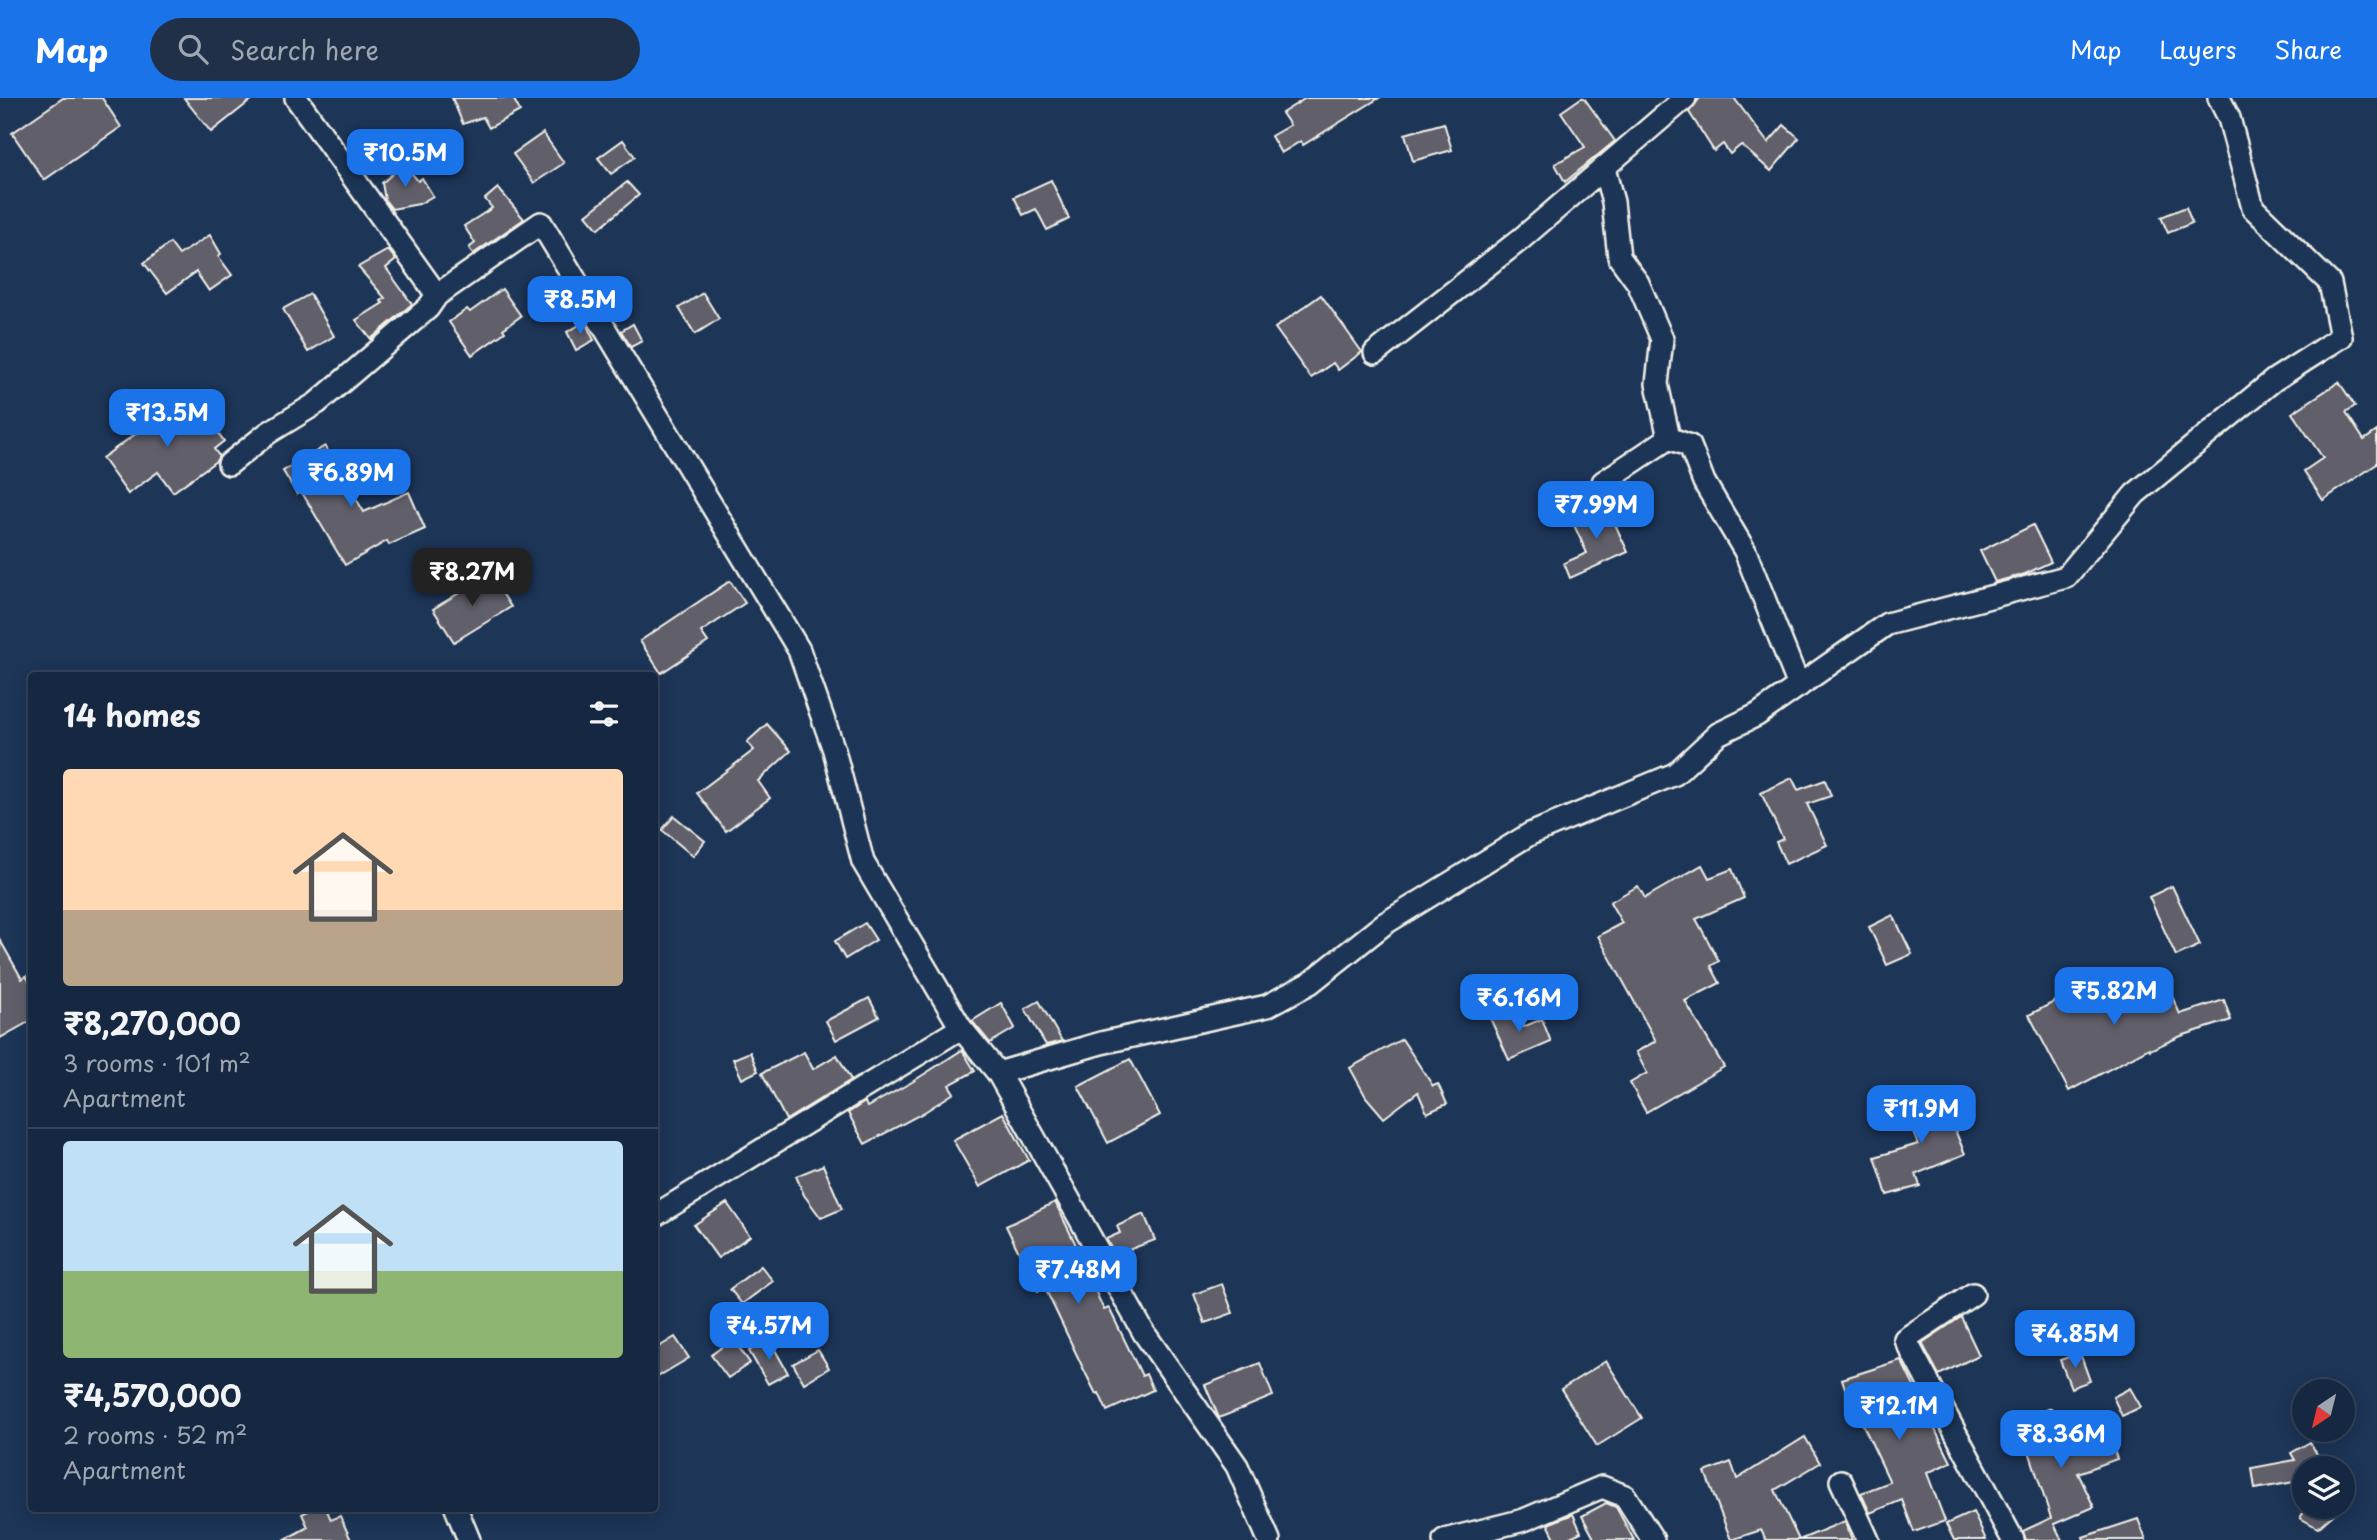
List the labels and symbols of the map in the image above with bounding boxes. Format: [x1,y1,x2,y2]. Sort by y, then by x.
pin: ₹10.5M [348,130,462,189]
pin: ₹8.5M [531,276,629,336]
pin: ₹13.5M [110,390,224,449]
pin: ₹6.89M [294,450,408,509]
pin: ₹7.99M [1539,482,1653,541]
pin: ₹8.27M [415,548,529,608]
pin: ₹5.82M [2057,968,2171,1027]
pin: ₹6.16M [1462,974,1576,1034]
pin: ₹11.9M [1864,1086,1978,1145]
pin: ₹7.48M [1021,1246,1135,1306]
pin: ₹4.57M [712,1302,826,1362]
pin: ₹4.85M [2018,1310,2132,1370]
north arrow [2292,1379,2356,1442]
pin: ₹12.1M [1842,1382,1956,1442]
pin: ₹8.36M [2004,1410,2118,1470]

